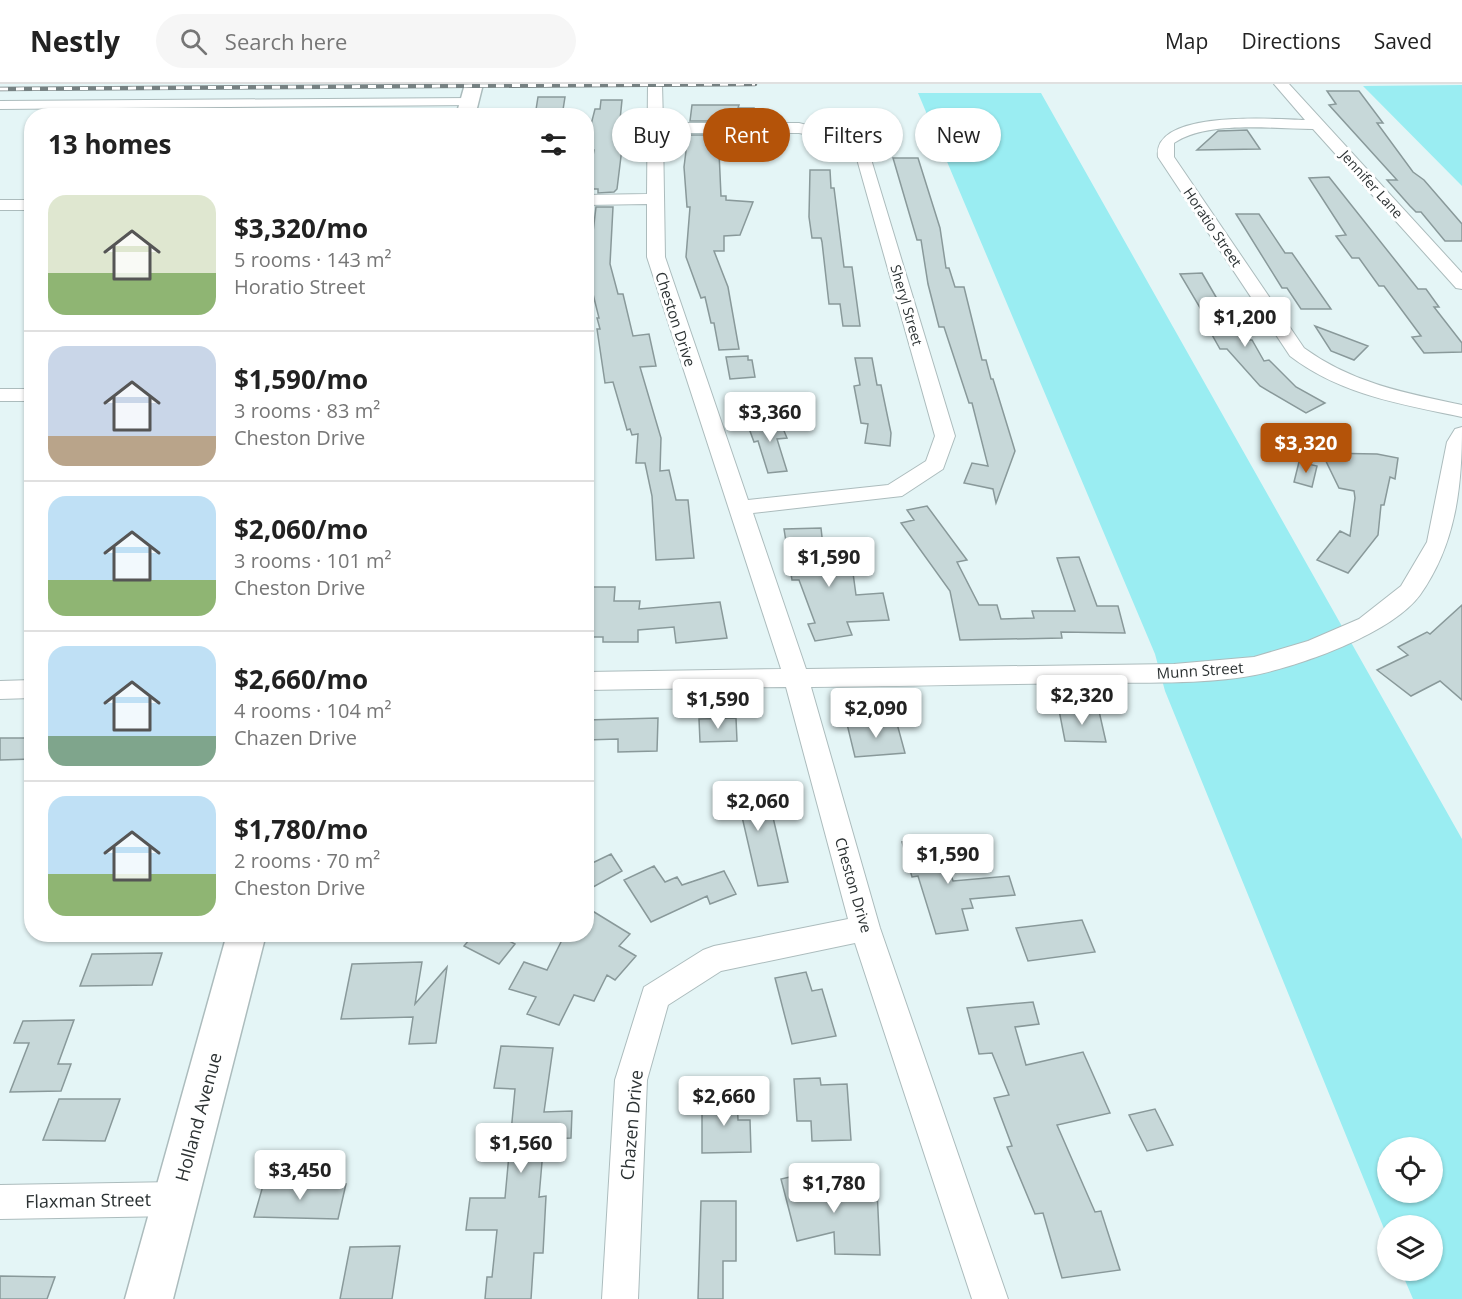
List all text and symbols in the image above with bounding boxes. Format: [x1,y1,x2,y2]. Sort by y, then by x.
search box [156,14,576,68]
text: Nestly [30,22,120,60]
icon: search [177,25,210,58]
text: Search here [225,26,347,56]
text: Map [1165,27,1208,55]
text: Directions [1241,27,1341,55]
text: Saved [1374,27,1432,55]
chip: Buy [612,108,691,162]
chip: Rent [703,108,790,162]
chip: Filters [802,108,903,162]
chip: New [915,108,1001,162]
text: 13 homes [48,126,172,162]
icon: filters [537,128,570,161]
street label: Jennifer Lane [1335,144,1408,222]
street label: Horatio Street [1179,184,1247,270]
text: $3,320/mo [234,210,368,246]
icon: home [96,219,168,291]
text: 5 rooms · 143 m² [234,246,392,273]
street label: Sheryl Street [886,262,928,348]
street label: Cheston Drive [651,269,701,369]
text: Horatio Street [234,273,365,300]
pin: $1,200 [1196,297,1294,348]
text: $1,200 [1214,303,1276,330]
text: $1,590/mo [234,361,368,397]
icon: home [96,370,168,442]
pin: $3,360 [721,392,819,443]
text: 3 rooms · 83 m² [234,397,380,424]
text: $3,360 [739,398,801,425]
pin: $3,320 [1257,423,1355,474]
text: Cheston Drive [234,424,365,451]
text: $3,320 [1275,429,1337,456]
text: $2,060/mo [234,511,368,547]
icon: home [96,520,168,592]
pin: $1,590 [780,537,878,588]
text: $1,590 [798,543,860,570]
text: 3 rooms · 101 m² [234,547,392,574]
text: Cheston Drive [234,574,365,601]
street label: Munn Street [1156,657,1244,683]
text: $2,660/mo [234,661,368,697]
icon: home [96,670,168,742]
pin: $2,320 [1033,675,1131,726]
pin: $1,590 [669,679,767,730]
text: $2,320 [1051,681,1113,708]
text: $1,590 [687,685,749,712]
pin: $2,090 [827,688,925,739]
text: $2,090 [845,694,907,721]
text: 4 rooms · 104 m² [234,697,392,724]
text: Chazen Drive [234,724,357,751]
pin: $2,060 [709,781,807,832]
text: $2,060 [727,787,789,814]
text: $1,780/mo [234,811,368,847]
icon: home [96,820,168,892]
pin: $1,590 [899,834,997,885]
street label: Cheston Drive [831,835,877,935]
text: $1,590 [917,840,979,867]
text: 2 rooms · 70 m² [234,847,380,874]
text: Cheston Drive [234,874,365,901]
street label: Holland Avenue [169,1050,227,1184]
street label: Chazen Drive [614,1069,648,1181]
pin: $2,660 [675,1076,773,1127]
text: $2,660 [693,1082,755,1109]
pin: $1,560 [472,1123,570,1174]
text: $1,560 [490,1129,552,1156]
map controls [1377,1137,1443,1281]
button: locate [1377,1137,1443,1203]
pin: $3,450 [251,1150,349,1201]
text: $3,450 [269,1156,331,1183]
pin: $1,780 [785,1163,883,1214]
text: $1,780 [803,1169,865,1196]
street label: Flaxman Street [25,1187,151,1213]
button: layers [1377,1215,1443,1281]

